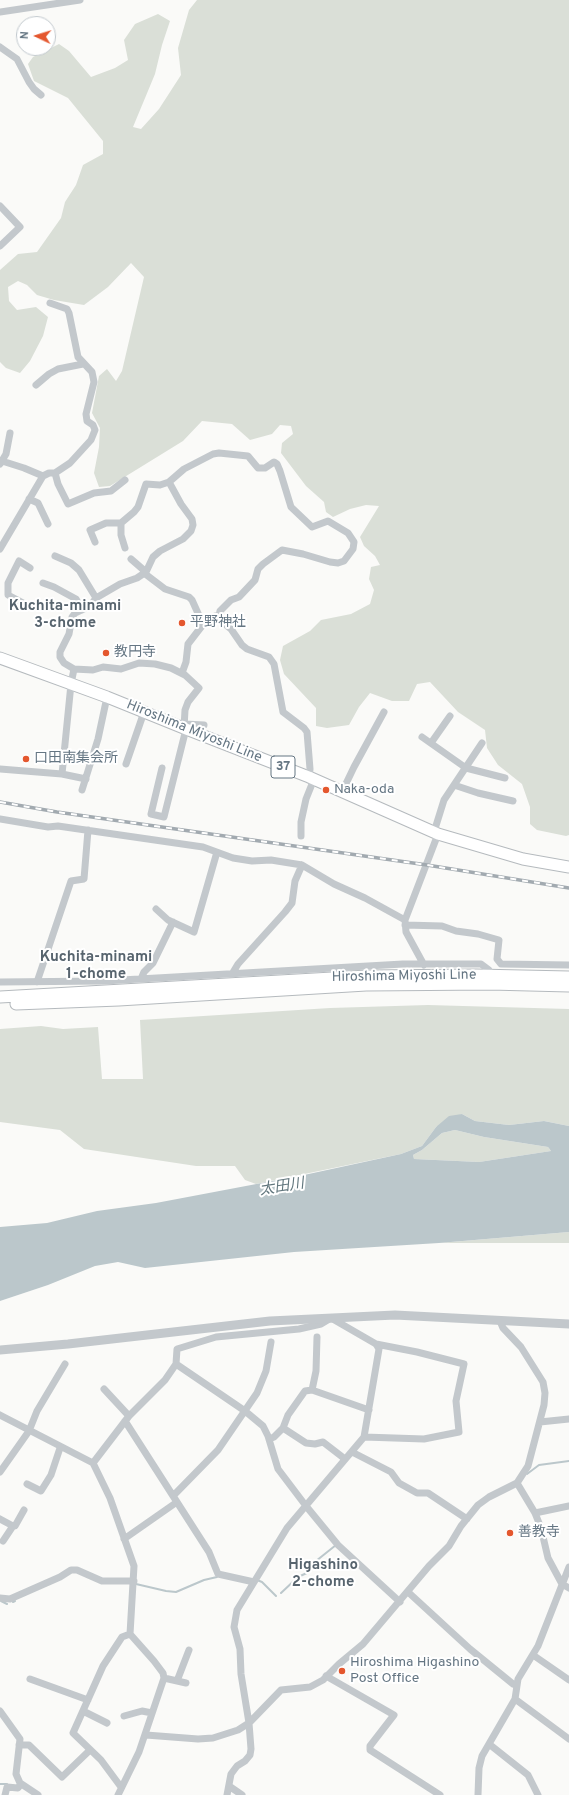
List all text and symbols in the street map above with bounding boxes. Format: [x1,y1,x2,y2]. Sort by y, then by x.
north arrow [16,16,56,56]
text: N [18,31,32,40]
district label: Kuchita-minami 3-chome [9,598,121,633]
place label: 平野神社 [190,615,246,631]
marker: 平野神社 [177,618,187,628]
place label: 教円寺 [114,645,156,661]
marker: 教円寺 [101,648,111,658]
street label: Hiroshima Miyoshi Line [124,697,264,767]
place label: 口田南集会所 [34,751,118,767]
marker: 口田南集会所 [21,754,31,764]
road number: 37 [271,756,295,778]
place label: Naka-oda [334,782,394,798]
marker: Naka-oda [321,785,331,795]
district label: Kuchita-minami 1-chome [40,949,152,984]
street label: Hiroshima Miyoshi Line [331,967,477,987]
water label: 太田川 [258,1176,306,1200]
place label: 善教寺 [518,1525,560,1541]
marker: 善教寺 [505,1528,515,1538]
district label: Higashino 2-chome [288,1557,358,1592]
place label: Hiroshima Higashino Post Office [350,1655,479,1688]
marker: Hiroshima Higashino Post Office [337,1666,347,1676]

